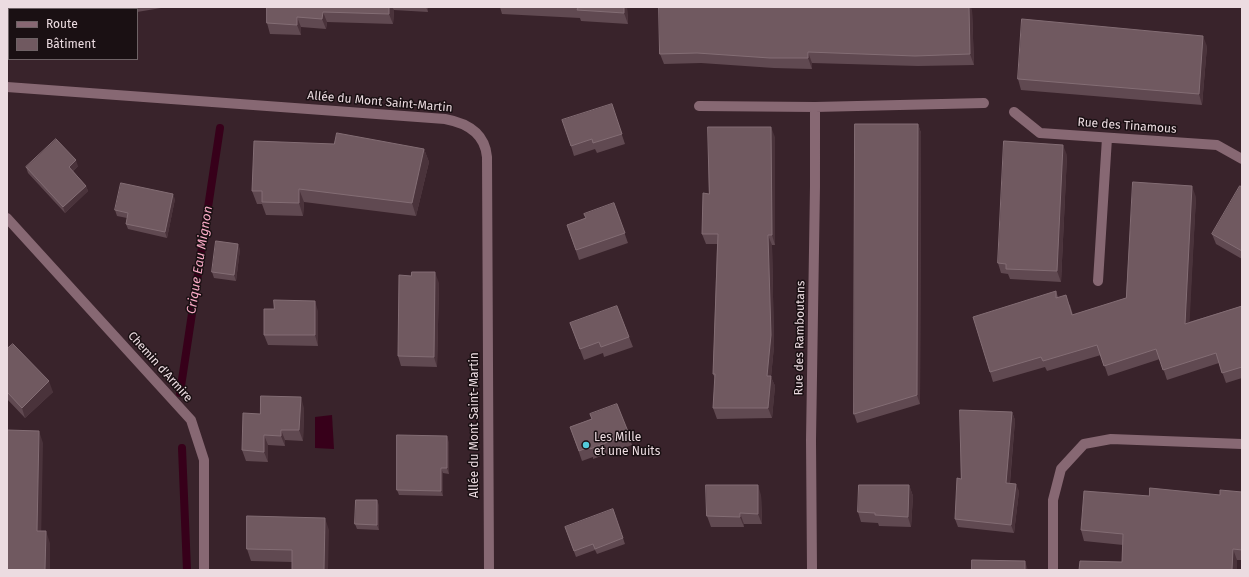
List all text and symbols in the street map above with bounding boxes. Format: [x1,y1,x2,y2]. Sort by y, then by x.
legend [8,8,138,60]
text: Route [46,17,78,31]
text: Bâtiment [46,37,96,51]
street label: Allée du Mont Saint-Martin [307,88,453,116]
street label: Rue des Tinamous [1077,115,1177,137]
water label: Crique Eau Mignon [184,205,216,315]
street label: Rue des Ramboutans [792,280,808,396]
street label: Chemin d'Armire [125,329,195,405]
street label: Allée du Mont Saint-Martin [468,352,482,498]
place label: Les Mille et une Nuits [594,431,660,459]
marker: Les Mille et une Nuits [581,440,591,450]

